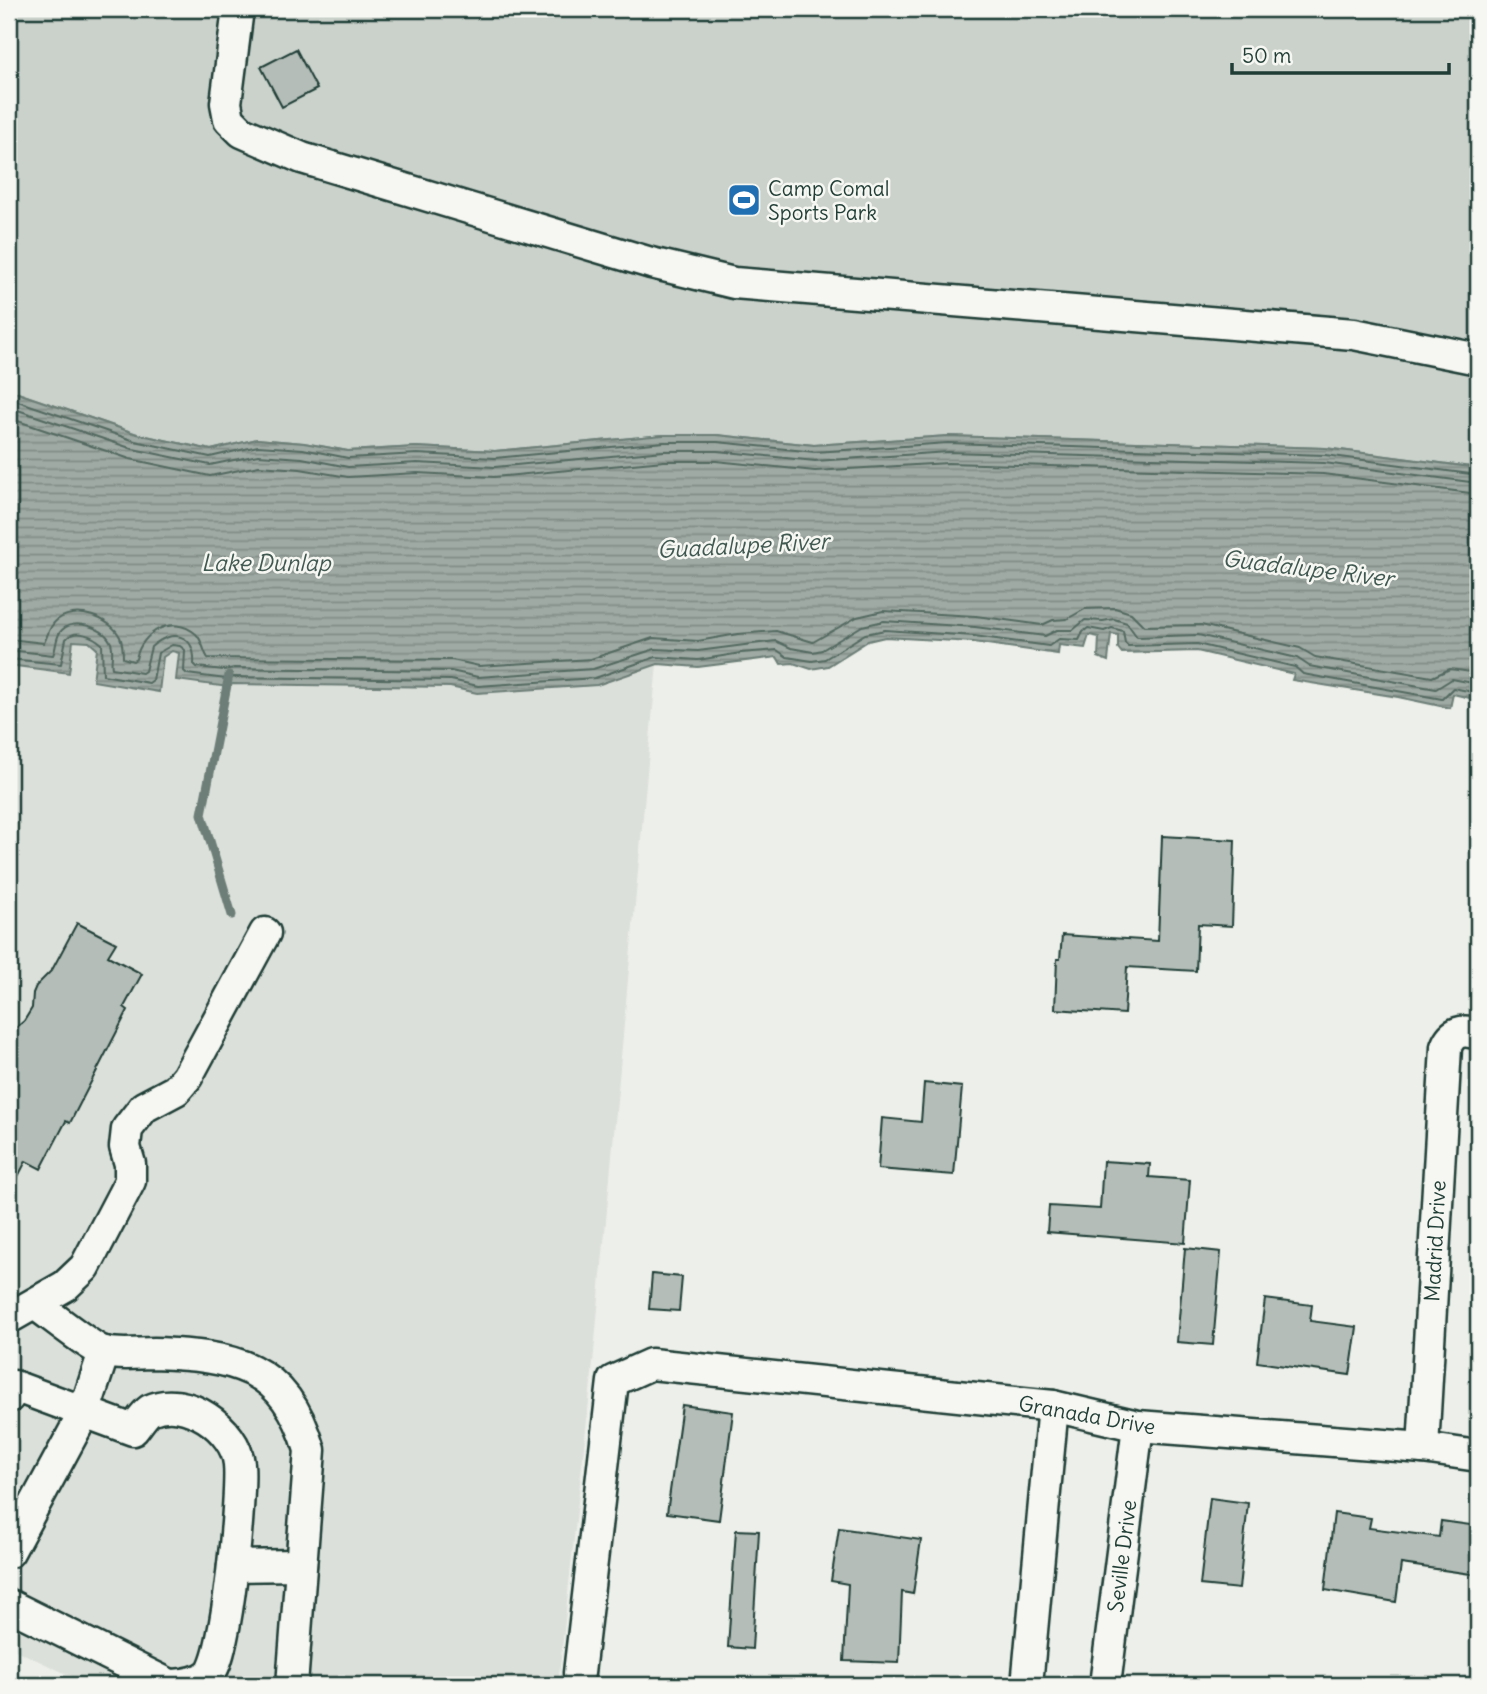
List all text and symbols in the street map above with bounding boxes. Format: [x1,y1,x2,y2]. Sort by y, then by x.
scale bar [1232,32,1448,76]
text: 50 m [1242,42,1291,69]
place label: Camp Comal Sports Park [768,175,890,226]
sports icon: Camp Comal Sports Park [725,181,763,219]
water label: Guadalupe River [656,526,832,564]
water label: Guadalupe River [1221,543,1398,593]
water label: Lake Dunlap [201,548,332,577]
street label: Madrid Drive [1418,1180,1452,1302]
street label: Granada Drive [1016,1390,1158,1440]
street label: Seville Drive [1102,1498,1142,1614]

